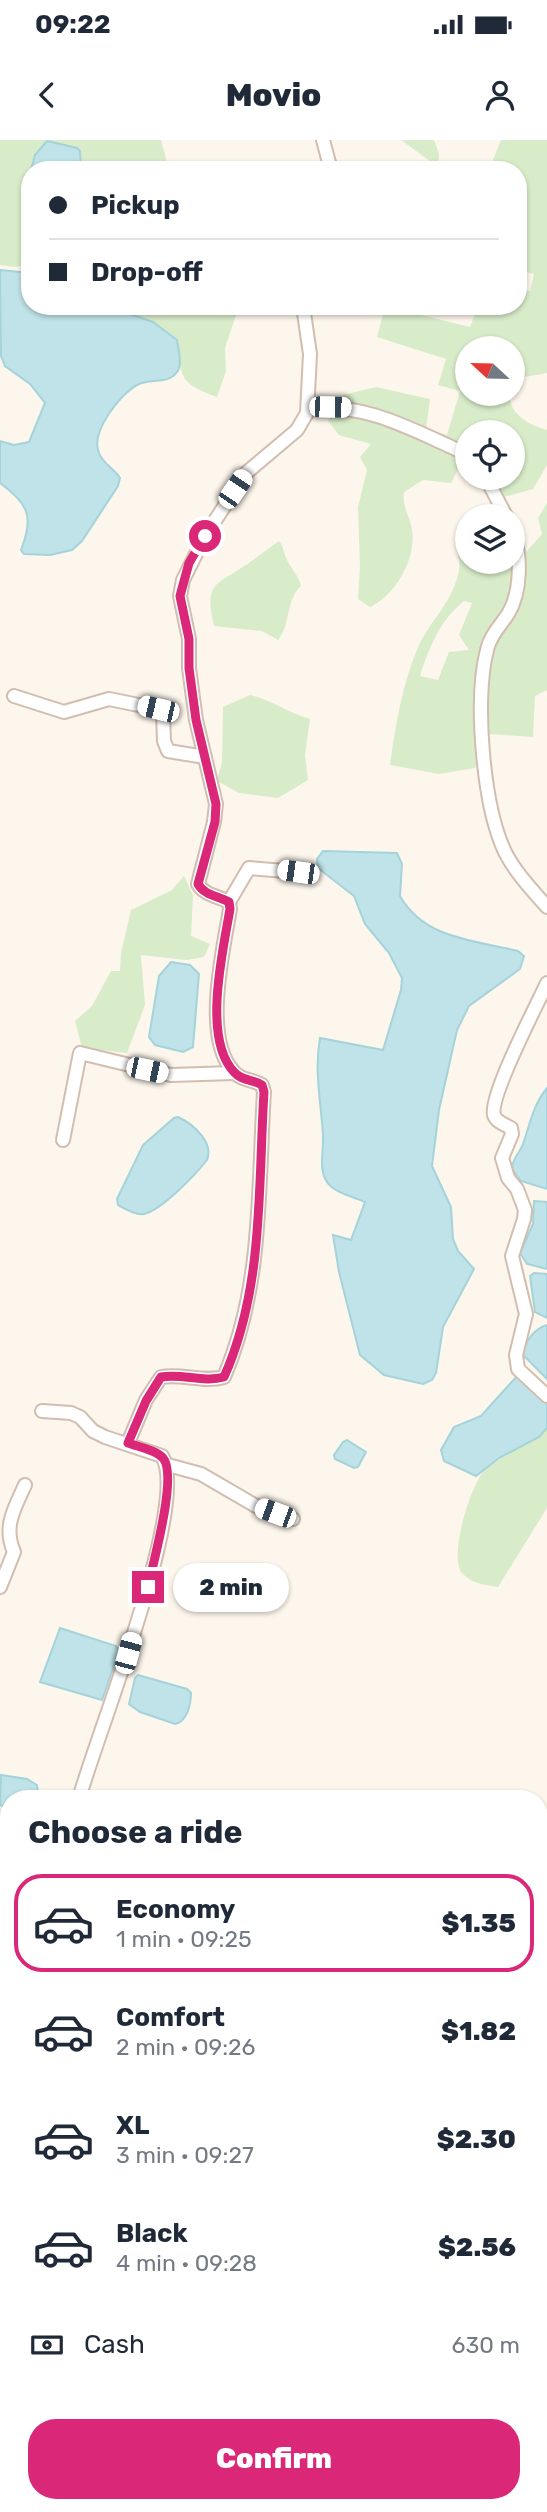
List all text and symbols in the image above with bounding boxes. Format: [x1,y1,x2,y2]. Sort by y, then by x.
text: 09:22 [35,9,111,40]
icon: back [28,76,66,114]
text: Movio [226,76,321,114]
icon: person [481,76,519,114]
text: Pickup [91,190,180,221]
text: Drop-off [91,257,203,288]
north arrow [455,336,525,406]
map controls [455,336,525,574]
car [309,396,352,418]
button: locate [455,420,525,490]
car [215,466,256,512]
button: layers [455,504,525,574]
route start [189,520,221,552]
car [136,694,181,724]
car [276,859,321,885]
car [125,1055,170,1085]
car [252,1496,299,1530]
callout: 2 min [172,1562,288,1612]
route end [132,1571,164,1603]
text: 2 min [199,1573,263,1601]
car [113,1630,144,1676]
text: Choose a ride [28,1813,242,1851]
icon: car [32,1892,95,1955]
text: Economy [116,1894,235,1925]
text: $1.35 [441,1908,516,1939]
text: 1 min · 09:25 [116,1925,252,1953]
icon: car [32,2000,95,2063]
text: Comfort [116,2002,225,2033]
text: $1.82 [441,2016,516,2047]
text: 2 min · 09:26 [116,2033,255,2061]
icon: car [32,2108,95,2171]
text: XL [116,2110,149,2141]
text: $2.30 [437,2124,516,2155]
text: 3 min · 09:27 [116,2141,254,2169]
icon: car [32,2216,95,2279]
text: Black [116,2218,188,2249]
text: $2.56 [438,2232,516,2263]
text: 4 min · 09:28 [116,2249,257,2277]
icon: cash [28,2326,66,2364]
text: Cash [84,2329,145,2360]
text: 630 m [452,2331,520,2359]
button: Confirm [28,2419,520,2499]

